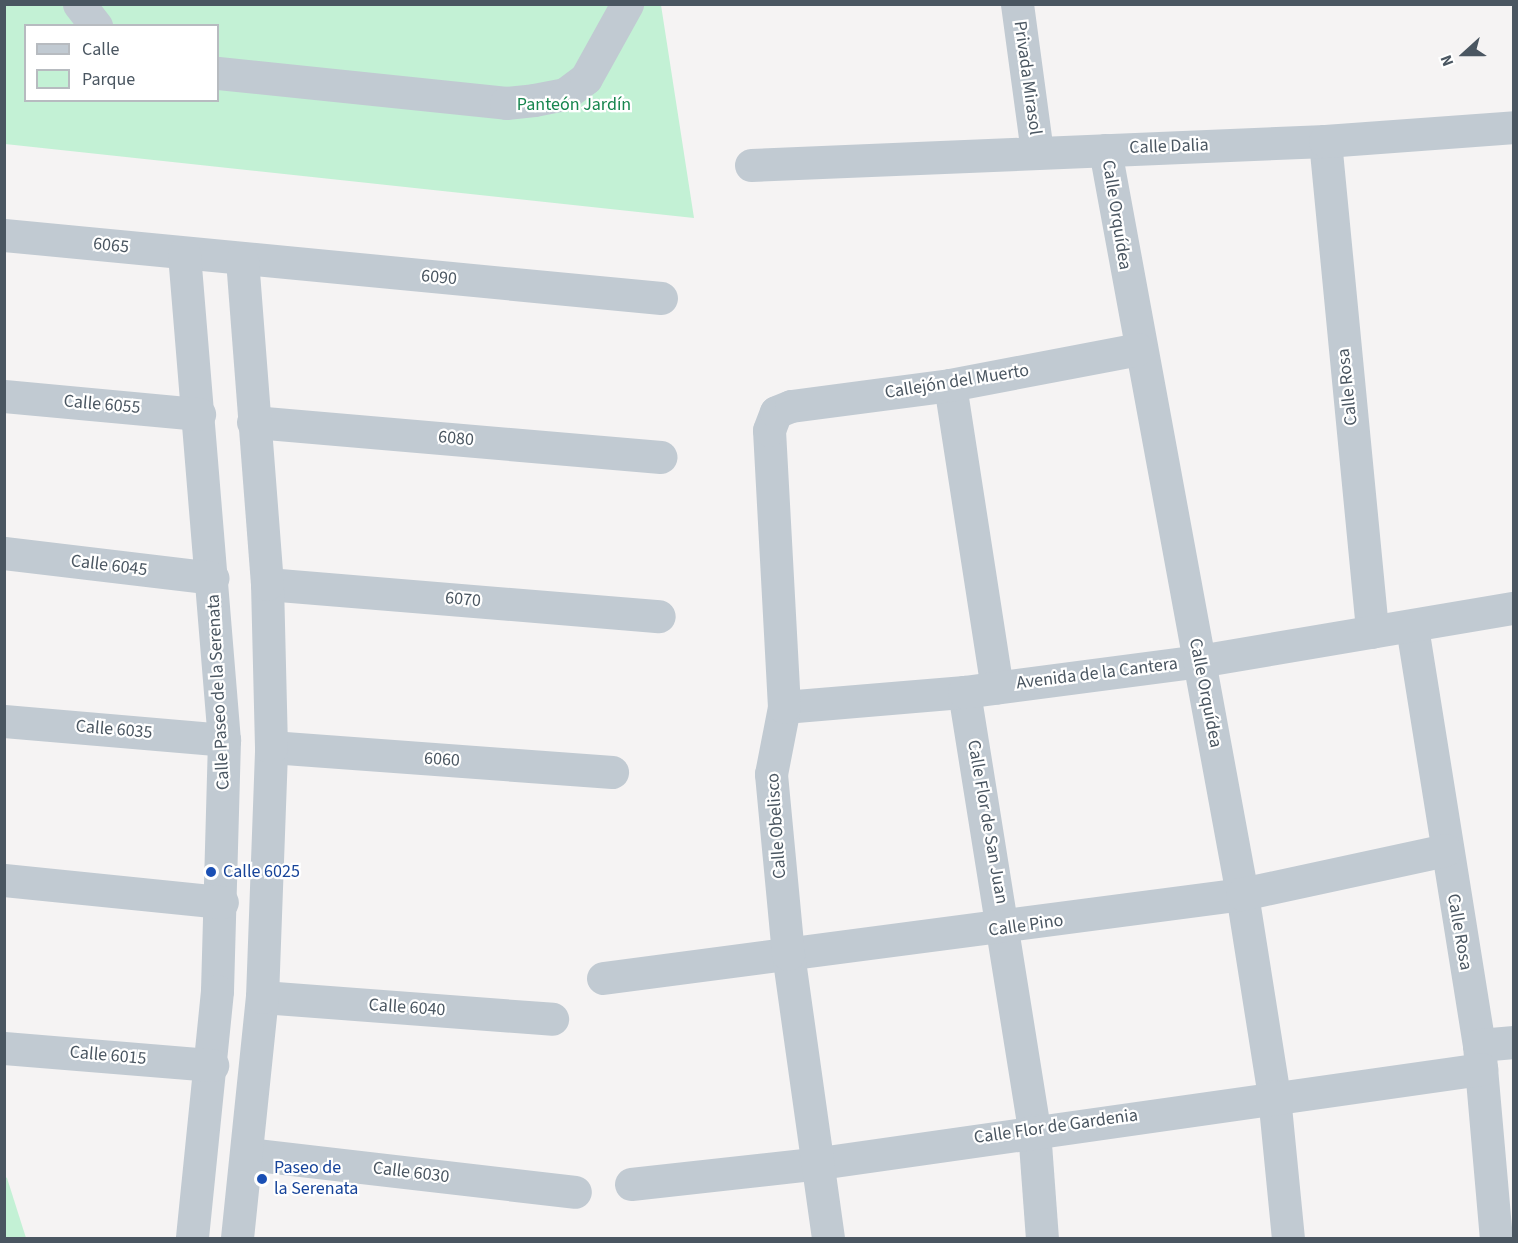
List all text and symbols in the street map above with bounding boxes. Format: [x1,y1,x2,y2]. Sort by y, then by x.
street label: Privada Mirasol [1008,20,1046,136]
legend [24,24,219,102]
north arrow [1434,24,1494,84]
text: Calle [82,37,119,62]
text: N [1435,52,1459,69]
text: Parque [82,67,135,92]
park label: Panteón Jardín [517,94,631,116]
street label: Calle Dalia [1129,135,1209,159]
street label: Calle Orquídea [1097,158,1135,272]
street label: 6065 [92,233,130,259]
street label: 6090 [420,266,458,290]
street label: Calle Rosa [1333,347,1363,427]
street label: Callejón del Muerto [883,360,1031,404]
street label: Calle 6055 [63,391,141,419]
street label: 6080 [437,427,475,451]
street label: Calle 6045 [70,551,148,581]
street label: 6070 [444,588,482,612]
street label: Calle Paseo de la Serenata [203,594,235,790]
street label: Calle Orquídea [1184,636,1226,750]
street label: Avenida de la Cantera [1015,653,1179,695]
street label: Calle 6035 [75,716,153,744]
street label: Calle Flor de San Juan [962,738,1012,906]
street label: 6060 [423,748,461,772]
street label: Calle Obelisco [763,772,791,880]
place label: Calle 6025 [223,861,300,883]
marker: Calle 6025 [204,865,218,879]
street label: Calle Rosa [1442,892,1476,972]
street label: Calle Pino [987,910,1065,942]
street label: Calle 6040 [368,995,446,1021]
street label: Calle 6015 [69,1042,147,1070]
street label: Calle Flor de Gardenia [973,1105,1139,1149]
place label: Paseo de la Serenata [274,1158,358,1200]
street label: Calle 6030 [372,1158,450,1188]
marker: Paseo de la Serenata [255,1172,269,1186]

